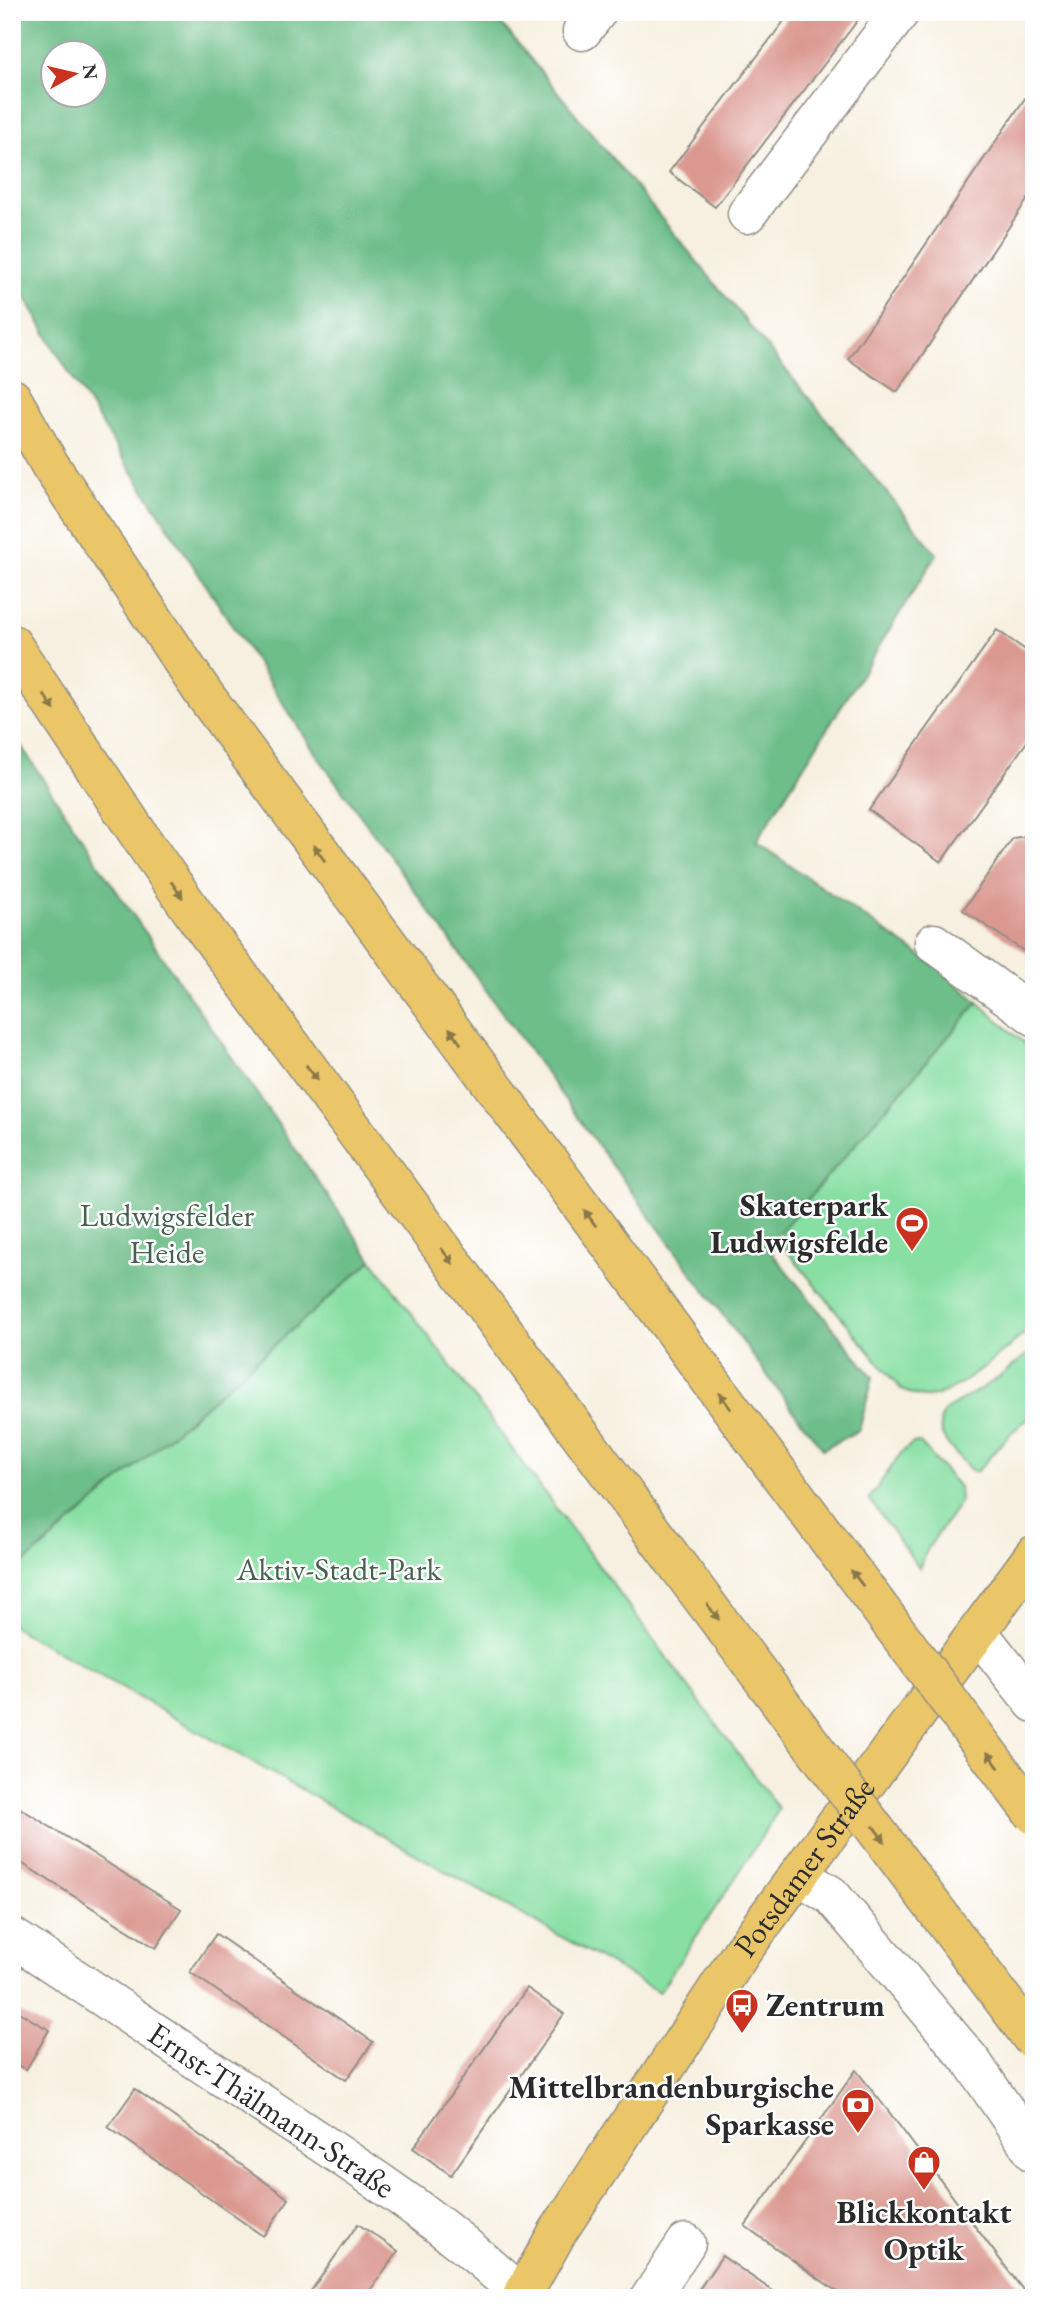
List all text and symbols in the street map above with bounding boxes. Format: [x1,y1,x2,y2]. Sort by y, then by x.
north arrow [38,38,108,108]
text: N [77,62,104,82]
one-way arrow [42,692,55,711]
one-way arrow [313,844,327,862]
one-way arrow [170,881,184,899]
one-way arrow [447,1027,462,1045]
one-way arrow [304,1064,318,1082]
place label: Skaterpark Ludwigsfelde [710,1184,889,1263]
park label: Ludwigsfelder Heide [80,1194,255,1273]
sports icon: Skaterpark Ludwigsfelde [893,1204,931,1253]
one-way arrow [583,1209,597,1228]
one-way arrow [440,1246,455,1264]
one-way arrow [719,1392,733,1410]
park label: Aktiv-Stadt-Park [235,1548,443,1590]
one-way arrow [850,1569,864,1587]
one-way arrow [706,1603,720,1622]
one-way arrow [986,1751,1000,1769]
street label: Potsdamer Straße [724,1769,884,1965]
one-way arrow [871,1825,885,1843]
place label: Zentrum [766,1984,885,2026]
bus stop icon: Zentrum [723,1986,761,2035]
street label: Ernst-Thälmann-Straße [140,2013,404,2208]
place label: Mittelbrandenburgische Sparkasse [508,2066,834,2145]
bank icon: Mittelbrandenburgische Sparkasse [839,2086,877,2135]
shop icon: Blickkontakt Optik [905,2143,943,2192]
place label: Blickkontakt Optik [837,2191,1011,2270]

